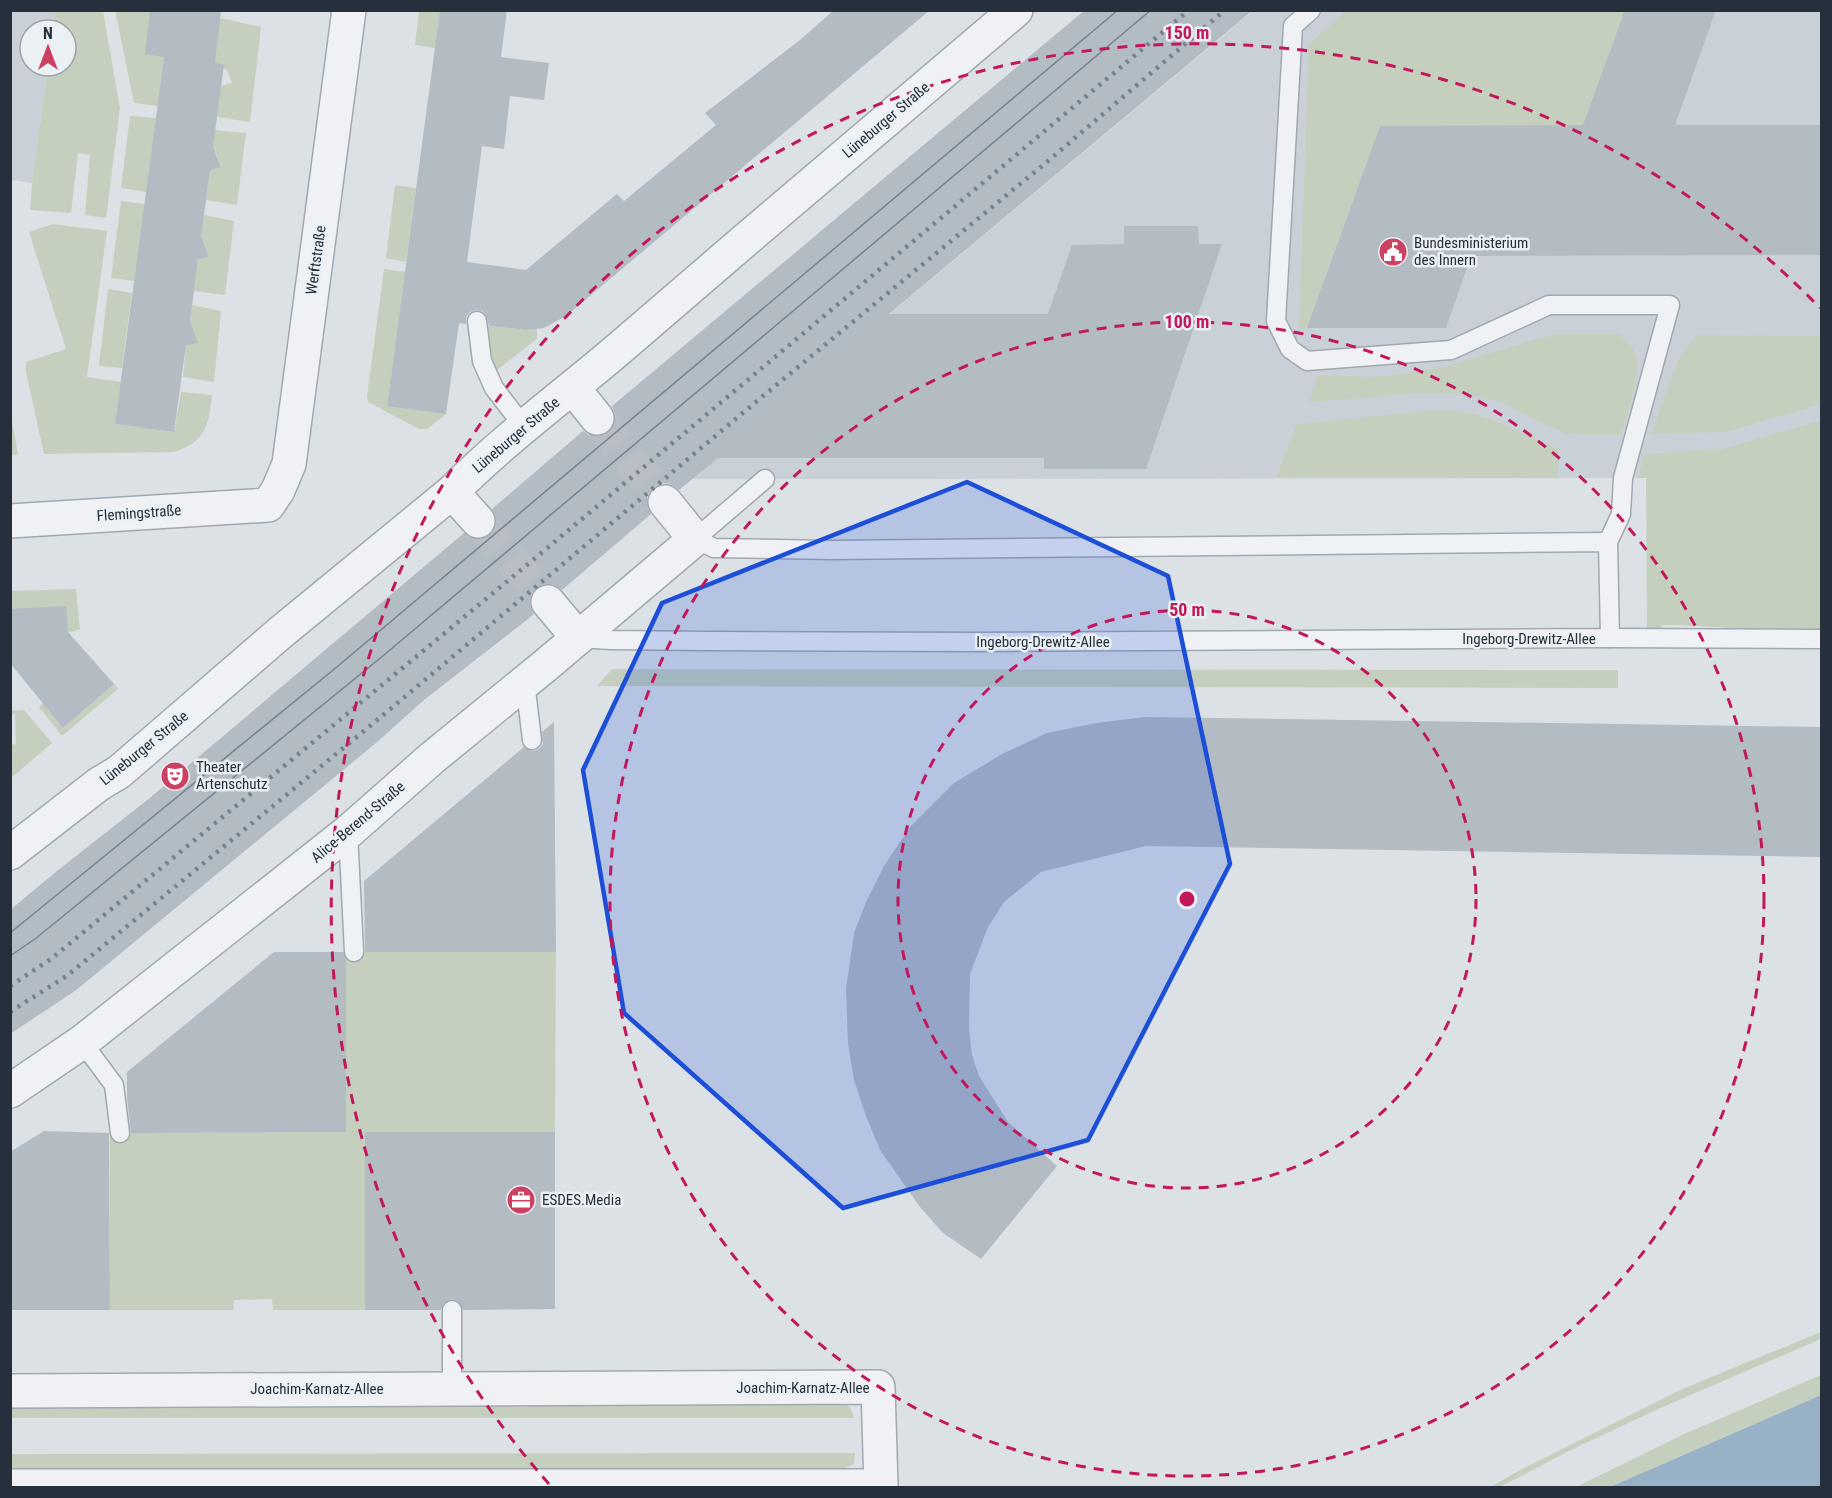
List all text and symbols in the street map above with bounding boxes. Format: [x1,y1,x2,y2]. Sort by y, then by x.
north arrow [18,18,78,78]
text: 150 m [1165,22,1209,43]
text: N [43,24,53,43]
street label: Lüneburger Straße [839,78,933,162]
street label: Werftstraße [302,224,330,296]
place label: Bundesministerium des Innern [1414,234,1528,269]
public building icon: Bundesministerium des Innern [1377,236,1409,268]
text: 100 m [1165,311,1209,332]
street label: Lüneburger Straße [469,393,563,477]
street label: Flemingstraße [96,501,182,525]
text: 50 m [1169,599,1205,620]
street label: Ingeborg-Drewitz-Allee [1462,630,1596,648]
street label: Ingeborg-Drewitz-Allee [976,633,1110,651]
street label: Lüneburger Straße [96,707,192,789]
place label: Theater Artenschutz [196,758,268,793]
theatre icon: Theater Artenschutz [159,760,191,792]
street label: Alice-Berend-Straße [307,778,409,866]
centre of rings [1177,889,1197,909]
office icon: ESDES.Media [505,1184,537,1216]
place label: ESDES.Media [542,1191,621,1209]
street label: Joachim-Karnatz-Allee [736,1379,870,1397]
street label: Joachim-Karnatz-Allee [250,1380,384,1398]

